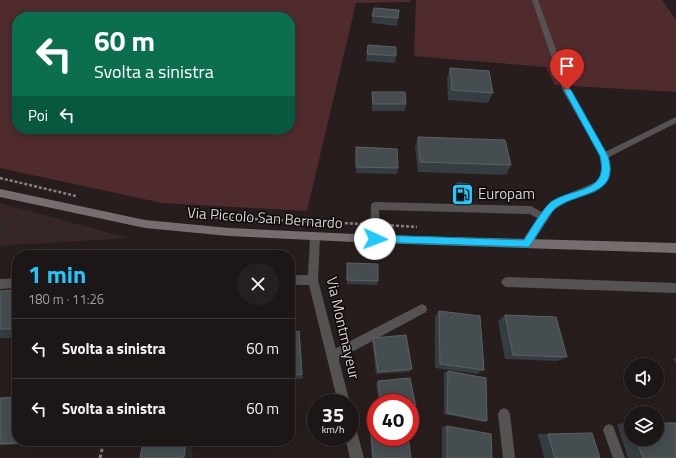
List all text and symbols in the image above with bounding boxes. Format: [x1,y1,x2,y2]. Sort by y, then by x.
text: 60 m [94,19,155,62]
icon: left [28,28,80,80]
pin [550,49,584,90]
icon: arrive [556,55,578,77]
text: Svolta a sinistra [94,58,214,85]
text: Poi [28,104,48,127]
icon: left [56,104,78,126]
fuel station icon: Europam [450,181,476,207]
place label: Europam [478,182,535,205]
street label: Via Piccolo San Bernardo [186,201,344,234]
position arrow [354,218,396,260]
text: 1 min [28,256,86,292]
button: close [237,263,279,305]
street label: Via Montmayeur [321,274,366,381]
text: 180 m · 11:26 [28,289,104,309]
text: Svolta a sinistra [62,337,166,360]
text: 60 m [246,337,279,360]
icon: left [28,338,50,360]
map controls [624,358,664,446]
button: sound [624,358,664,398]
speed limit sign: 40 [367,394,419,446]
text: Svolta a sinistra [62,397,166,420]
text: 60 m [246,397,279,420]
icon: left [28,398,50,420]
text: 35 [322,399,344,430]
button: layers [624,406,664,446]
text: km/h [322,422,344,437]

